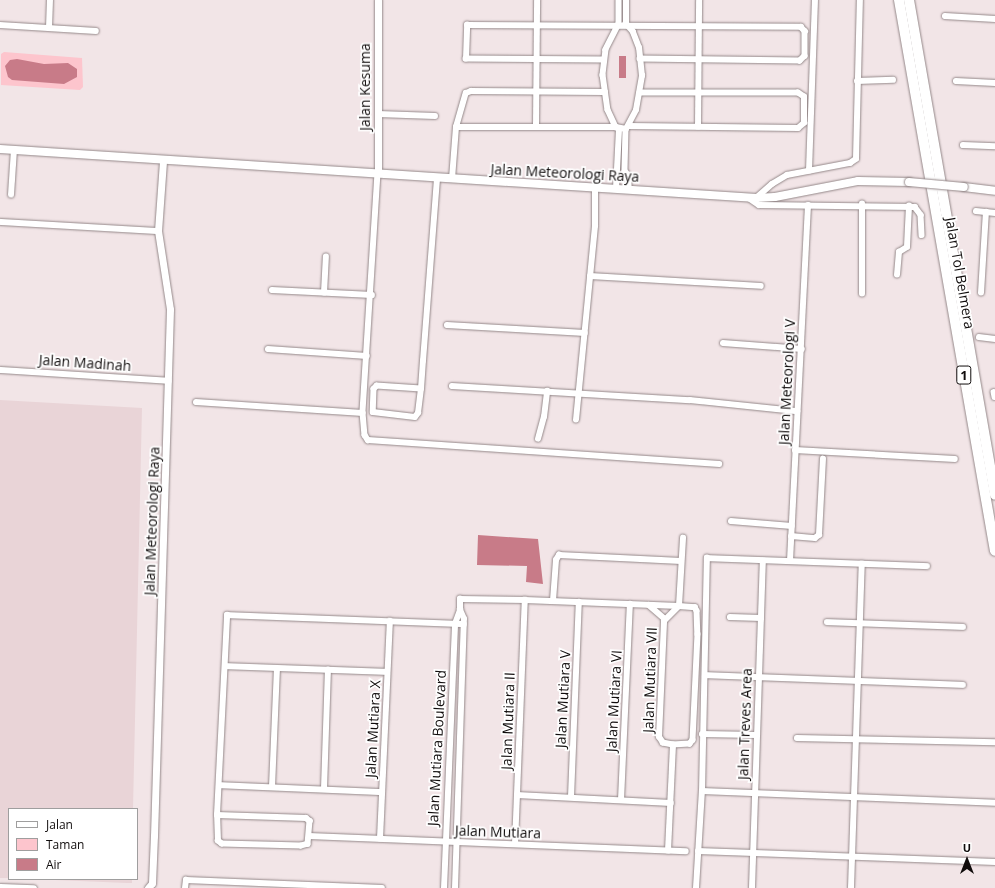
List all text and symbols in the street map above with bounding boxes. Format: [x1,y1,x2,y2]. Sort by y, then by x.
street label: Jalan Kesuma [357,43,373,131]
street label: Jalan Meteorologi Raya [490,161,640,185]
street label: Jalan Tol Belmera [942,216,978,330]
street label: Jalan Meteorologi V [775,319,799,445]
street label: Jalan Madinah [38,351,132,375]
road number: 1 [956,364,972,386]
street label: Jalan Meteorologi Raya [141,446,163,596]
street label: Jalan Mutiara VII [640,627,660,733]
street label: Jalan Mutiara V [552,650,574,748]
street label: Jalan Mutiara VI [603,650,625,752]
street label: Jalan Treves Area [735,668,755,780]
street label: Jalan Mutiara Boulevard [425,670,449,826]
street label: Jalan Mutiara II [498,672,518,770]
street label: Jalan Mutiara X [362,680,384,778]
legend [8,808,138,880]
text: Jalan [46,816,73,833]
street label: Jalan Mutiara [455,822,541,842]
text: Taman [46,836,84,853]
north arrow [947,840,987,880]
text: U [963,840,971,855]
text: Air [46,856,62,873]

